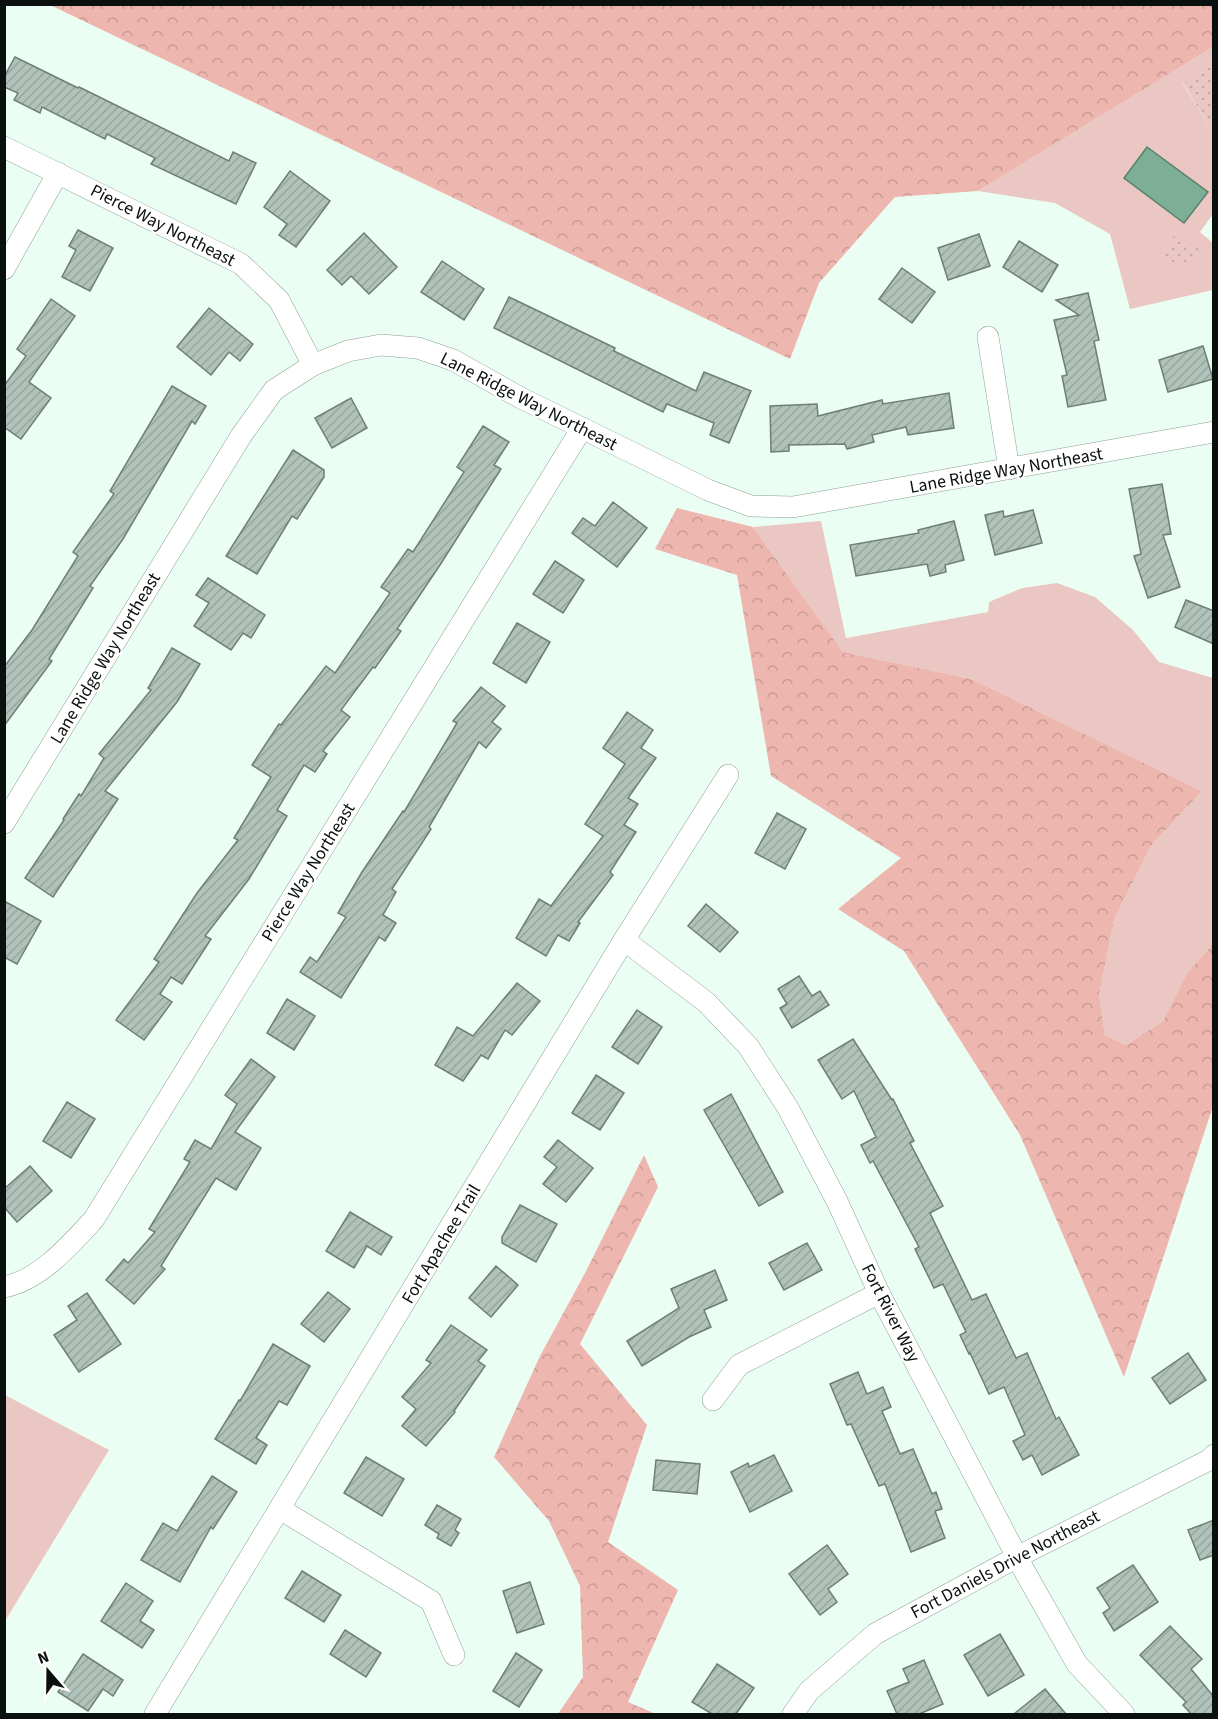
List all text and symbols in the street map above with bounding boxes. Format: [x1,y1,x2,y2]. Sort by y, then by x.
street label: Pierce Way Northeast [86,178,239,273]
street label: Lane Ridge Way Northeast [436,346,622,457]
street label: Lane Ridge Way Northeast [908,441,1105,500]
street label: Lane Ridge Way Northeast [44,568,167,749]
street label: Pierce Way Northeast [256,798,361,947]
street label: Fort Apachee Trail [396,1180,487,1309]
street label: Fort River Way [855,1260,926,1367]
street label: Fort Daniels Drive Northeast [906,1504,1104,1625]
north arrow [18,1641,78,1701]
text: N [34,1646,52,1670]

